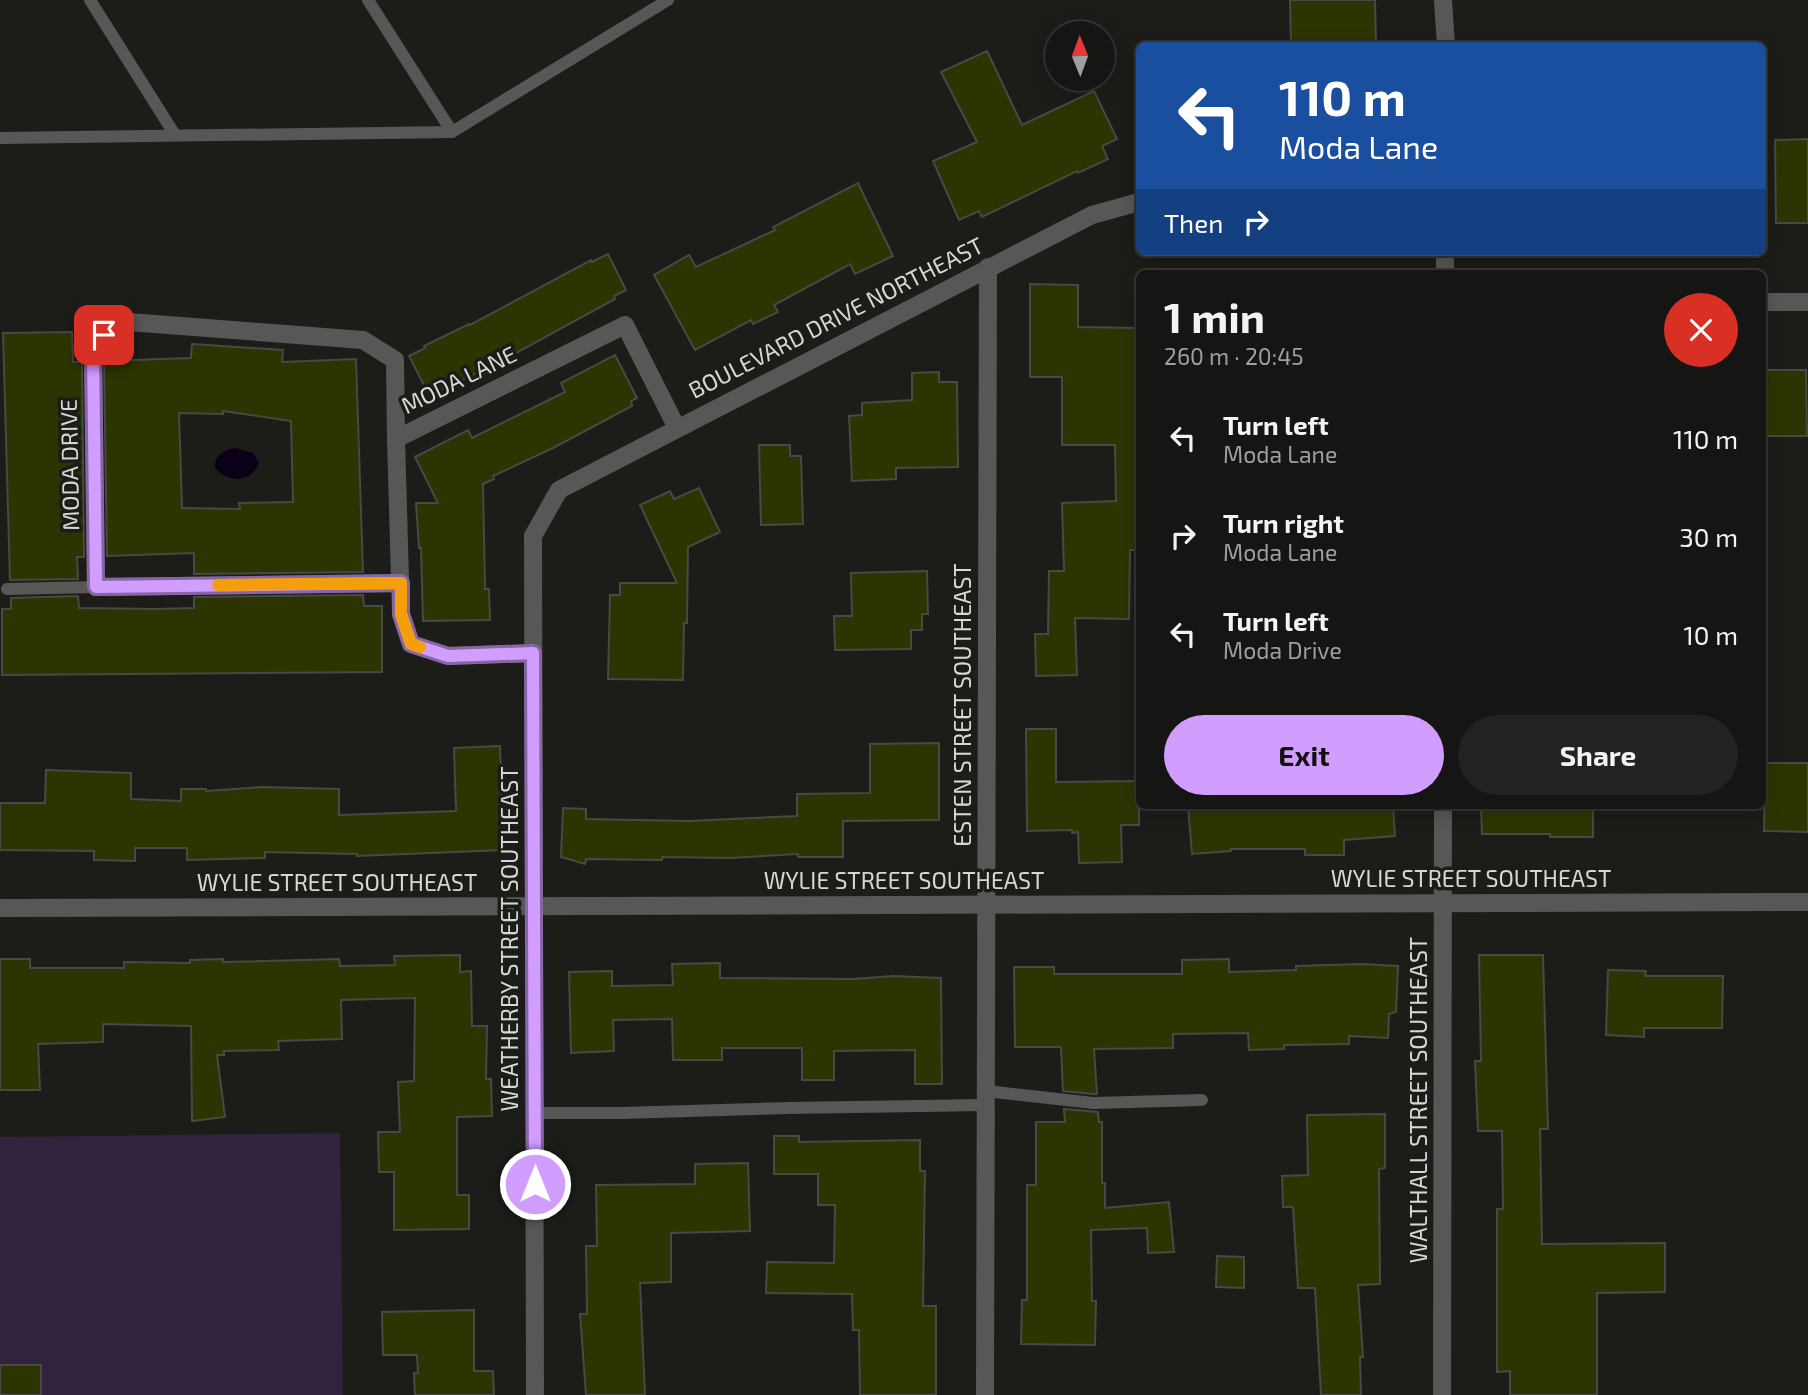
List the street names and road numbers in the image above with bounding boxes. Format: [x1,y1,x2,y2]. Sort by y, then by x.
street label: BOULEVARD DRIVE NORTHEAST [683,230,988,404]
street label: MODA LANE [396,339,521,419]
street label: MODA DRIVE [54,399,84,531]
street label: ESTEN STREET SOUTHEAST [948,563,976,847]
street label: WEATHERBY STREET SOUTHEAST [495,766,523,1112]
street label: WYLIE STREET SOUTHEAST [1331,864,1611,892]
street label: WYLIE STREET SOUTHEAST [764,866,1044,894]
street label: WYLIE STREET SOUTHEAST [197,868,477,896]
street label: WALTHALL STREET SOUTHEAST [1404,937,1432,1263]

